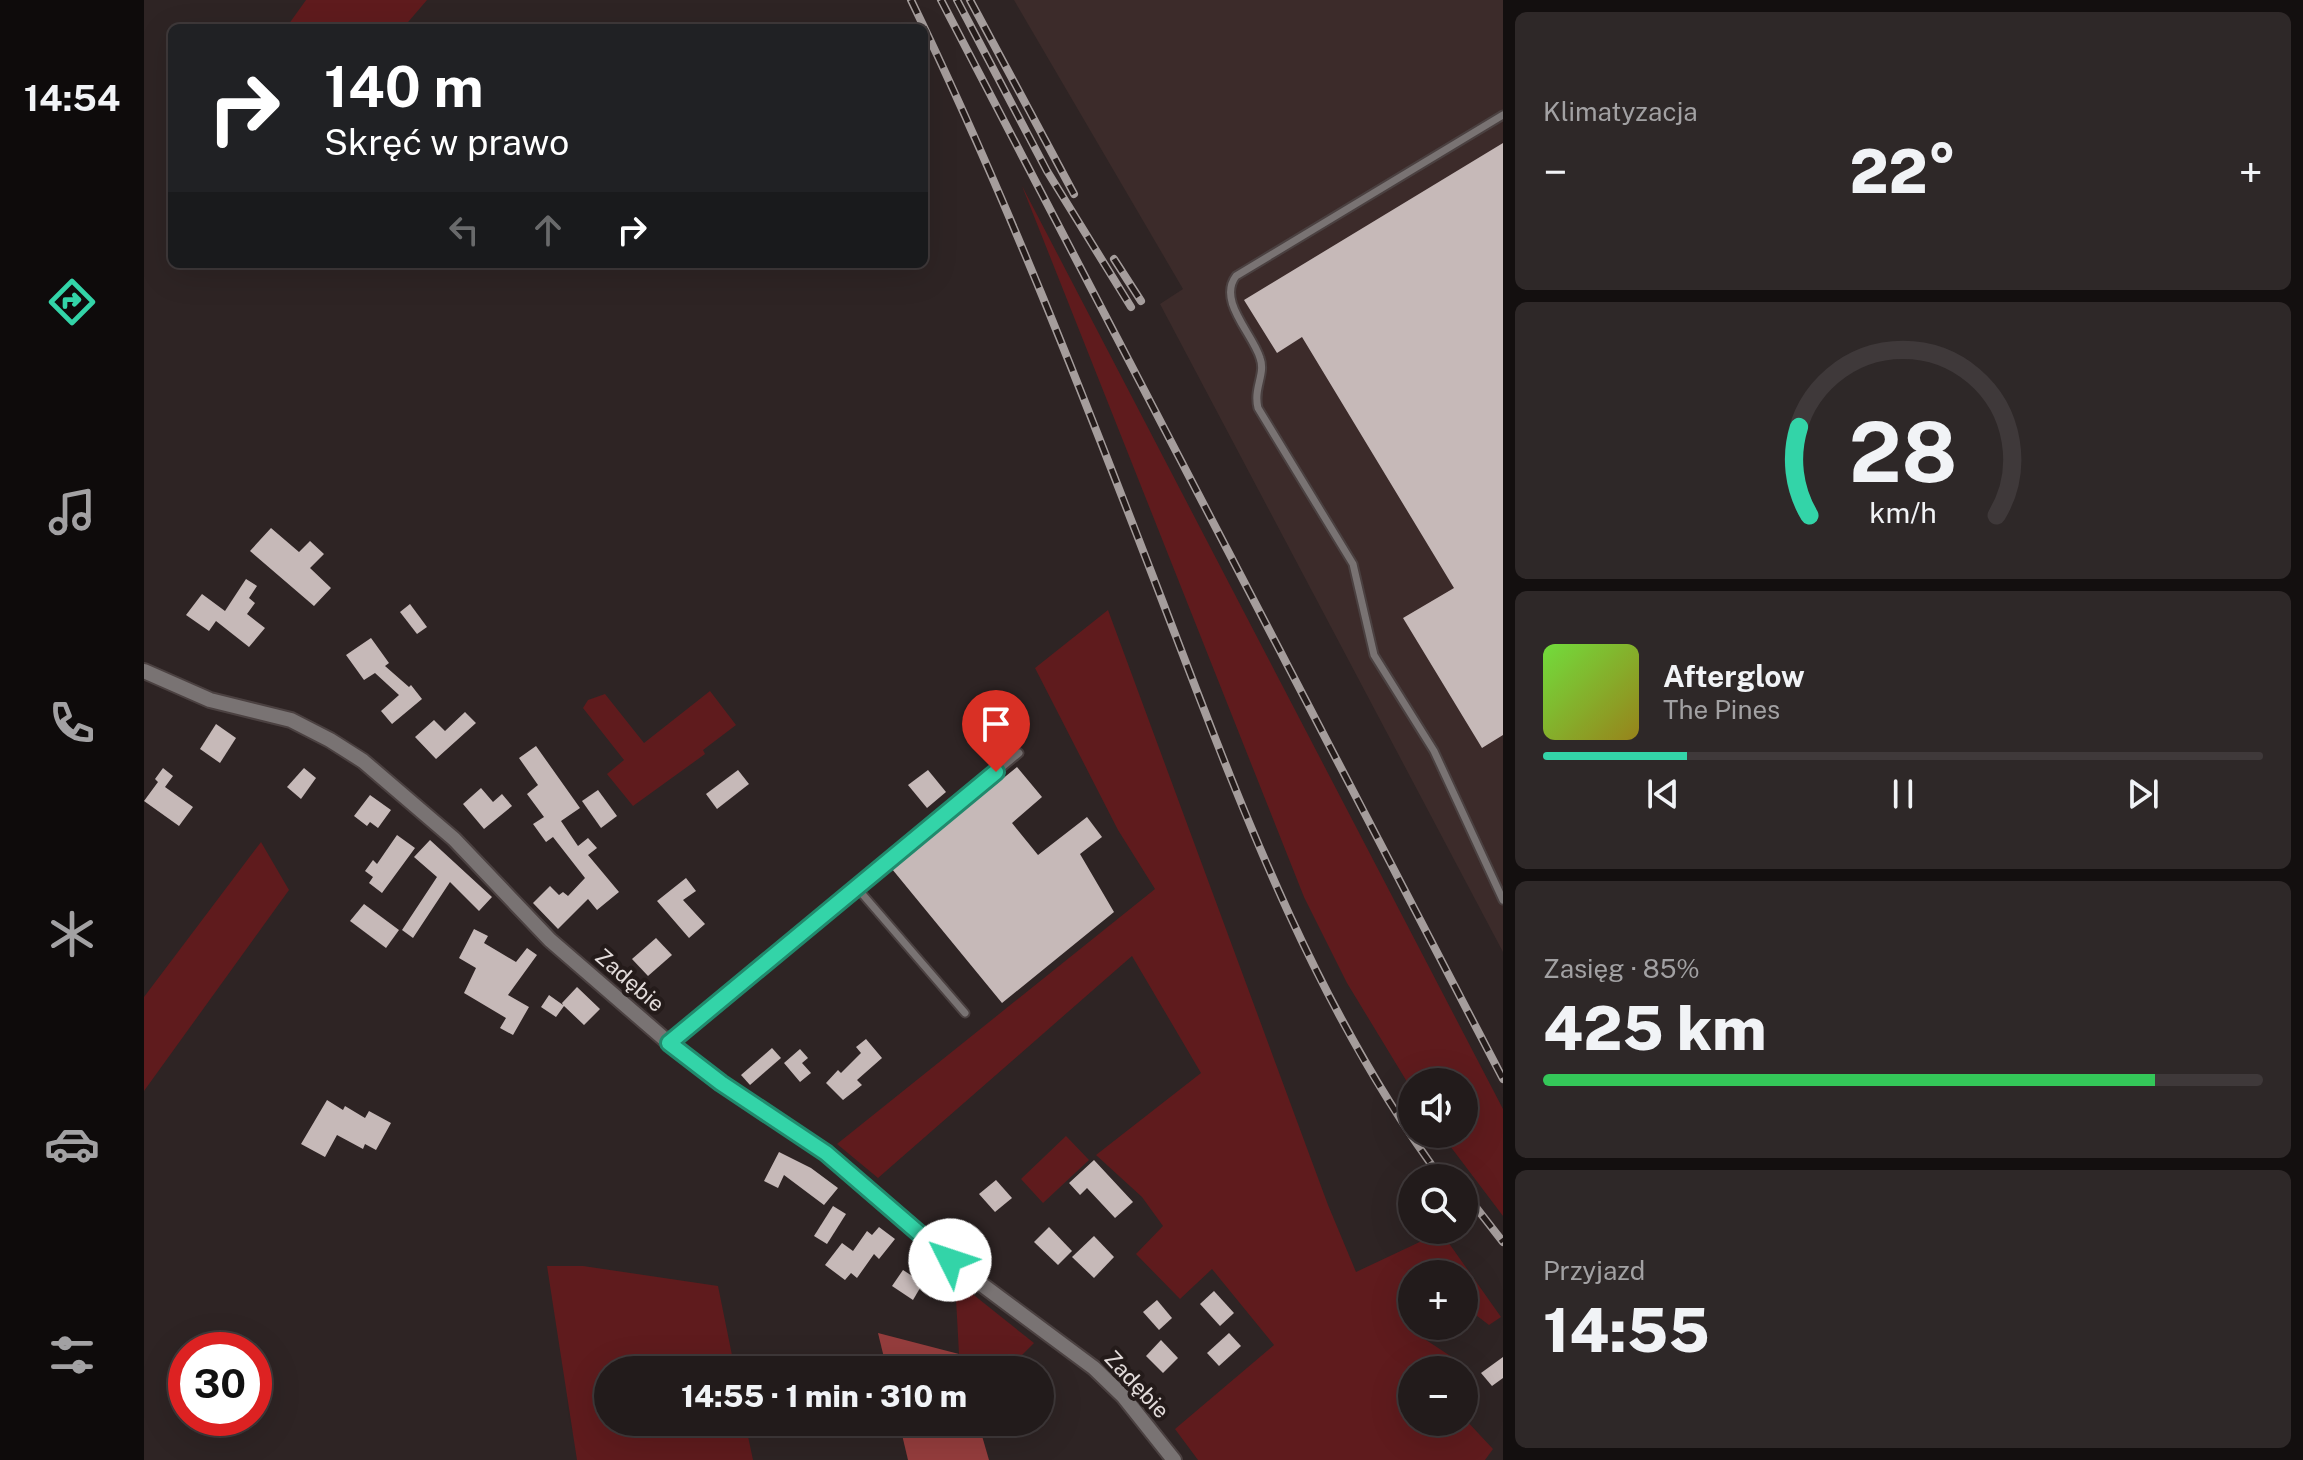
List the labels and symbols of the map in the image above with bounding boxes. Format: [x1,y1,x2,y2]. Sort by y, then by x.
pin [962,690,1030,772]
street label: Zadębie [590,943,670,1017]
position arrow [908,1218,992,1302]
speed limit sign: 30 [168,1332,272,1436]
street label: Zadębie [1099,1345,1175,1423]

